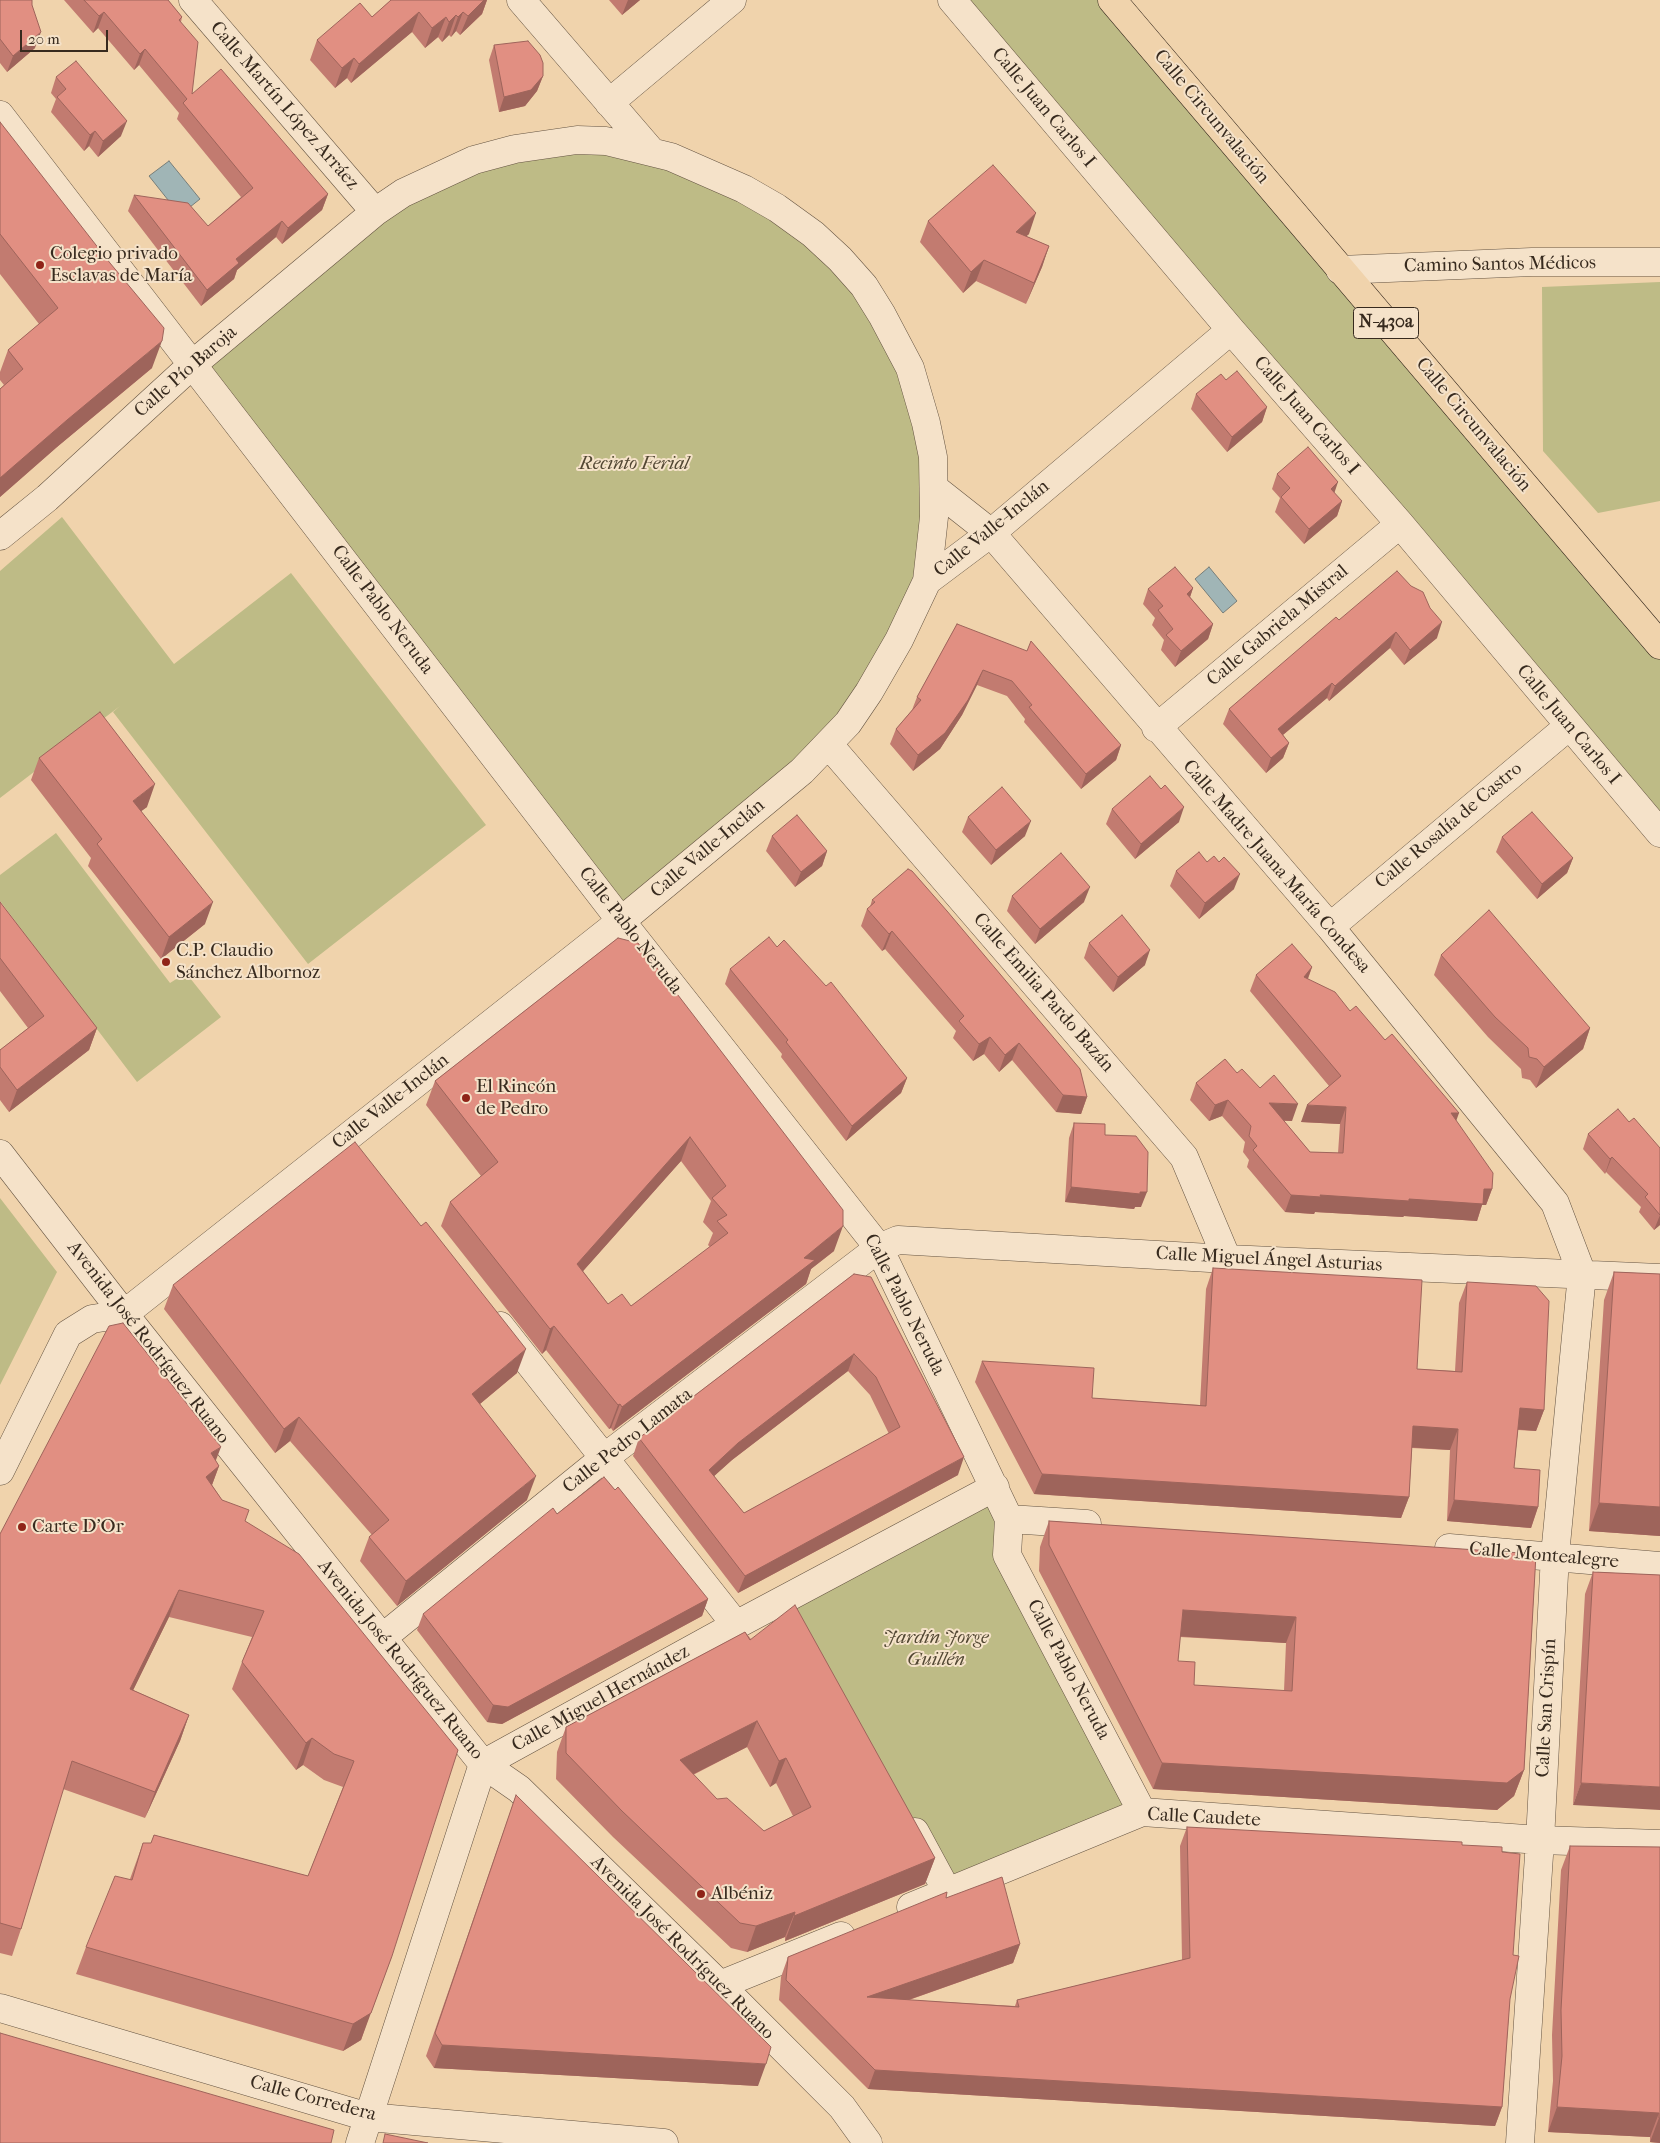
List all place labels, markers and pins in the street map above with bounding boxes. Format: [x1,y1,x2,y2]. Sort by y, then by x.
place label: Colegio privado Esclavas de María [50,243,192,287]
marker: Colegio privado Esclavas de María [34,259,46,271]
place label: C.P. Claudio Sánchez Albornoz [176,940,320,984]
marker: C.P. Claudio Sánchez Albornoz [160,956,172,968]
place label: El Rincón de Pedro [476,1076,556,1120]
marker: El Rincón de Pedro [460,1092,472,1104]
place label: Carte D'Or [32,1516,124,1538]
marker: Carte D'Or [16,1521,28,1533]
place label: Albéniz [711,1883,773,1905]
marker: Albéniz [695,1888,707,1900]

